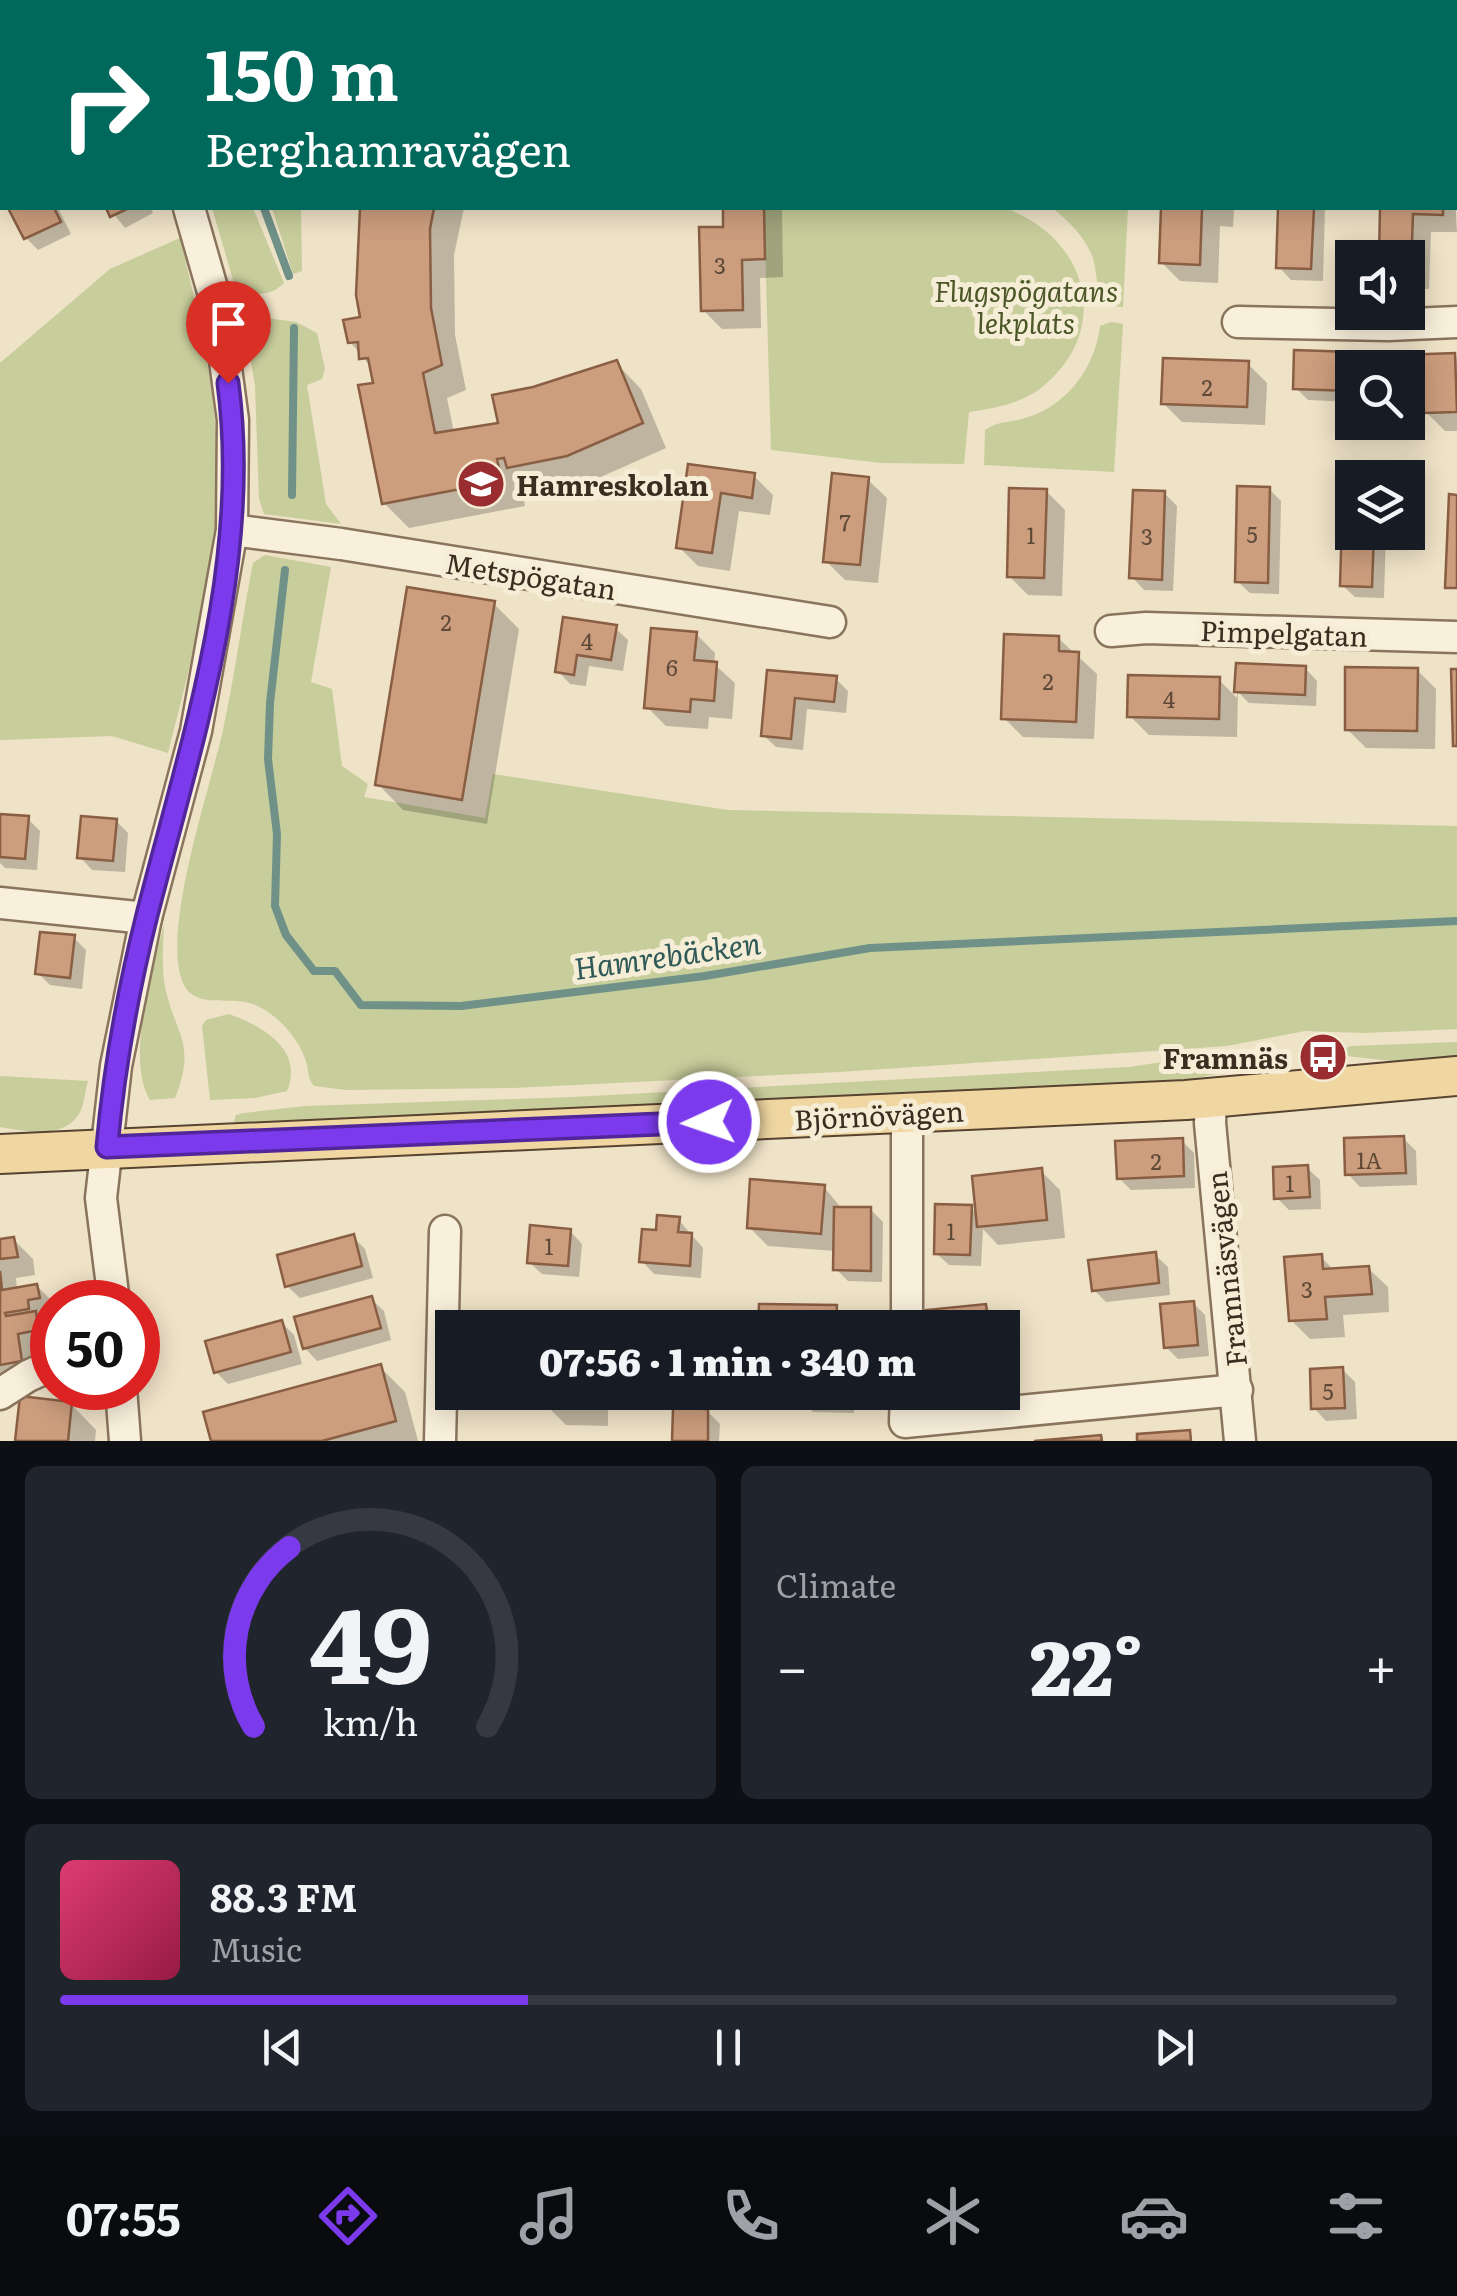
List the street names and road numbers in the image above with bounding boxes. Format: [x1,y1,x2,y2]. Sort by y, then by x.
street label: Metspögatan [442,541,620,609]
street label: Pimpelgatan [1199,608,1369,656]
street label: Björnövägen [793,1089,965,1139]
street label: Framnäsvägen [1194,1169,1256,1369]

